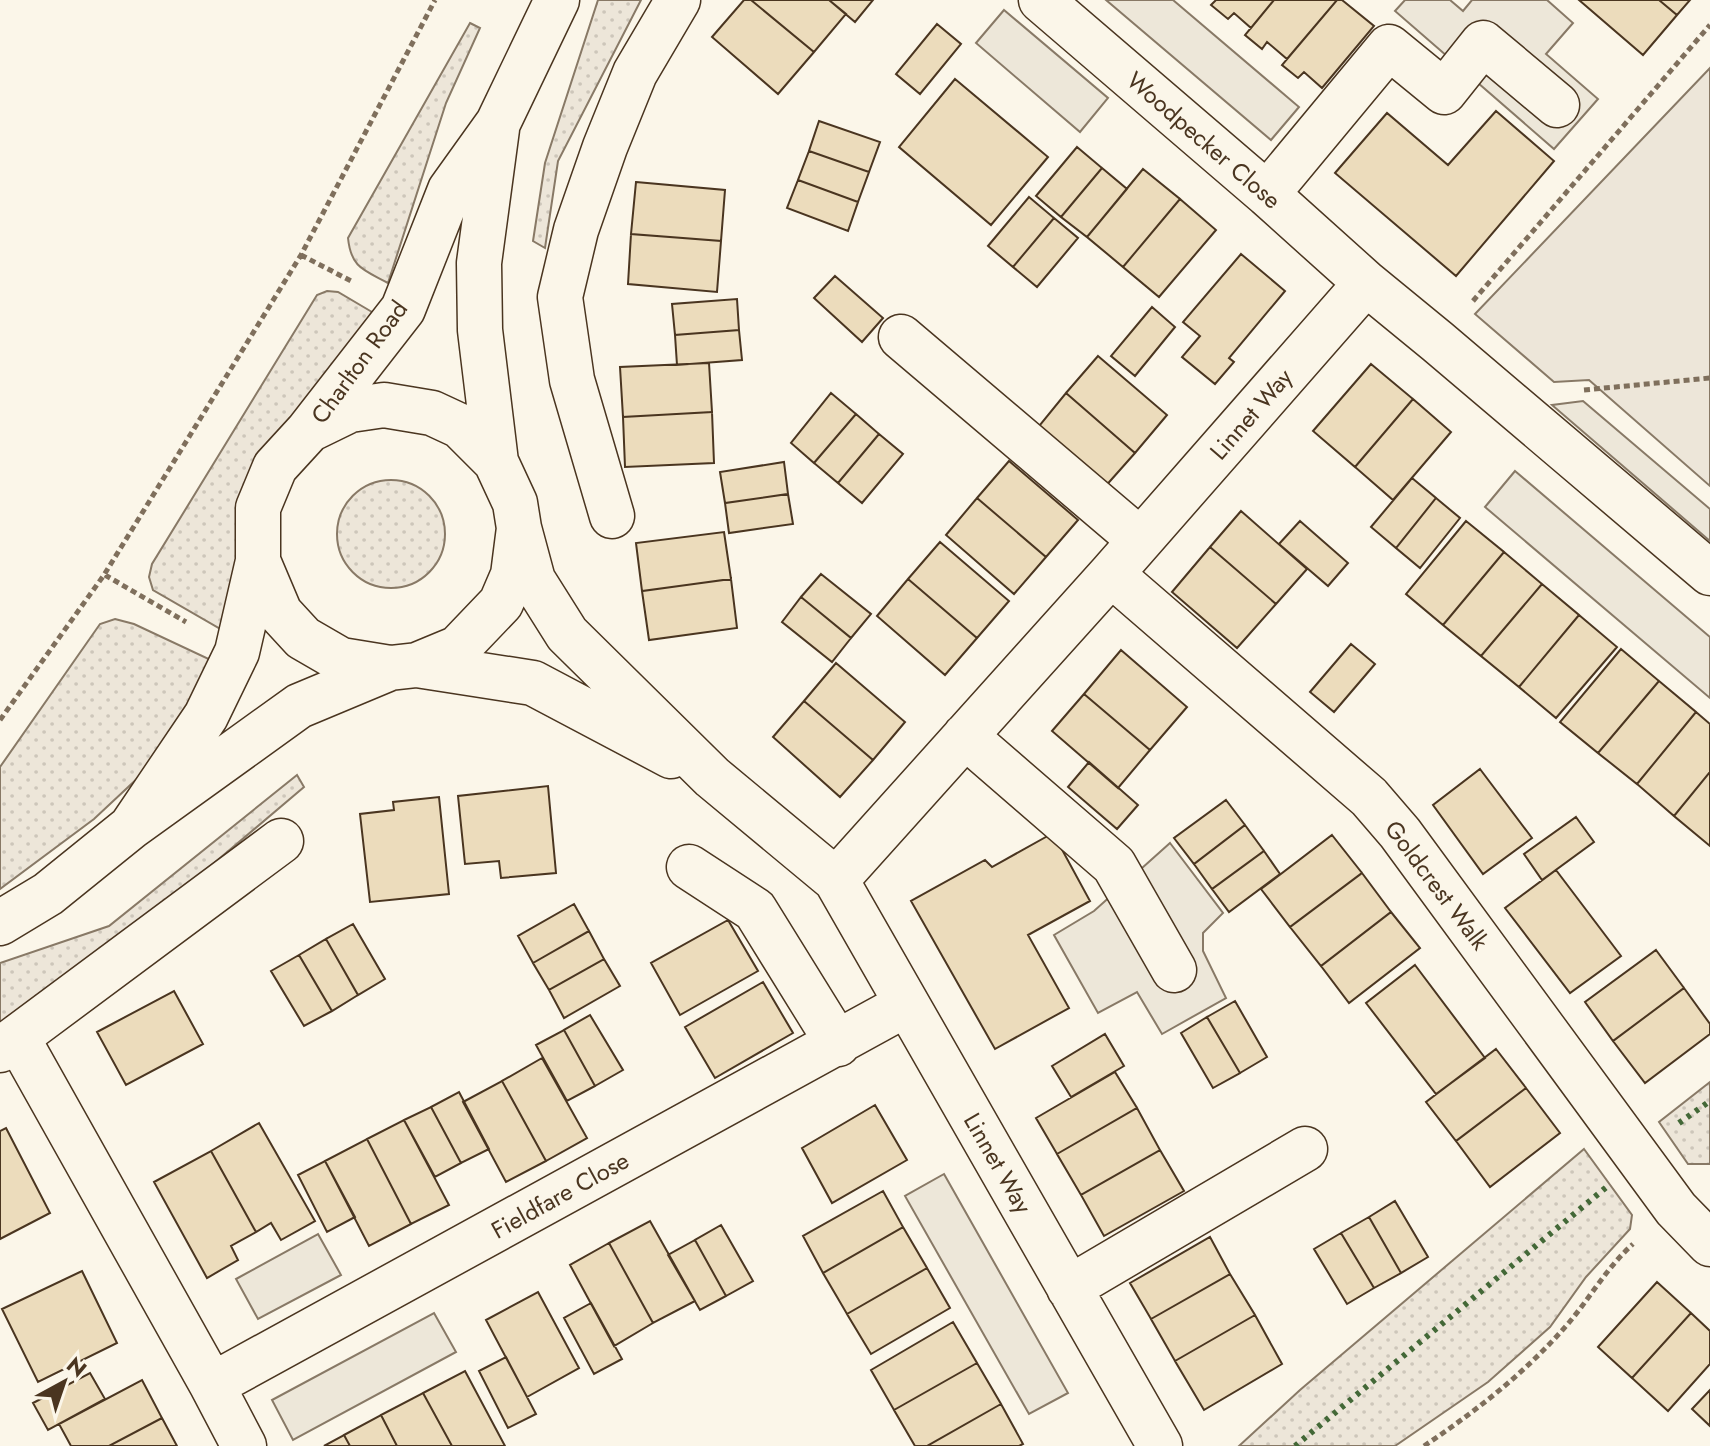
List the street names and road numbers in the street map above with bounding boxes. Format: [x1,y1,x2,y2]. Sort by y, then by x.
street label: Woodpecker Close [1119,63,1289,217]
street label: Charlton Road [302,293,416,431]
street label: Linnet Way [1201,360,1301,467]
street label: Goldcrest Walk [1377,813,1498,957]
street label: Linnet Way [955,1106,1041,1220]
street label: Fieldfare Close [485,1143,635,1247]

